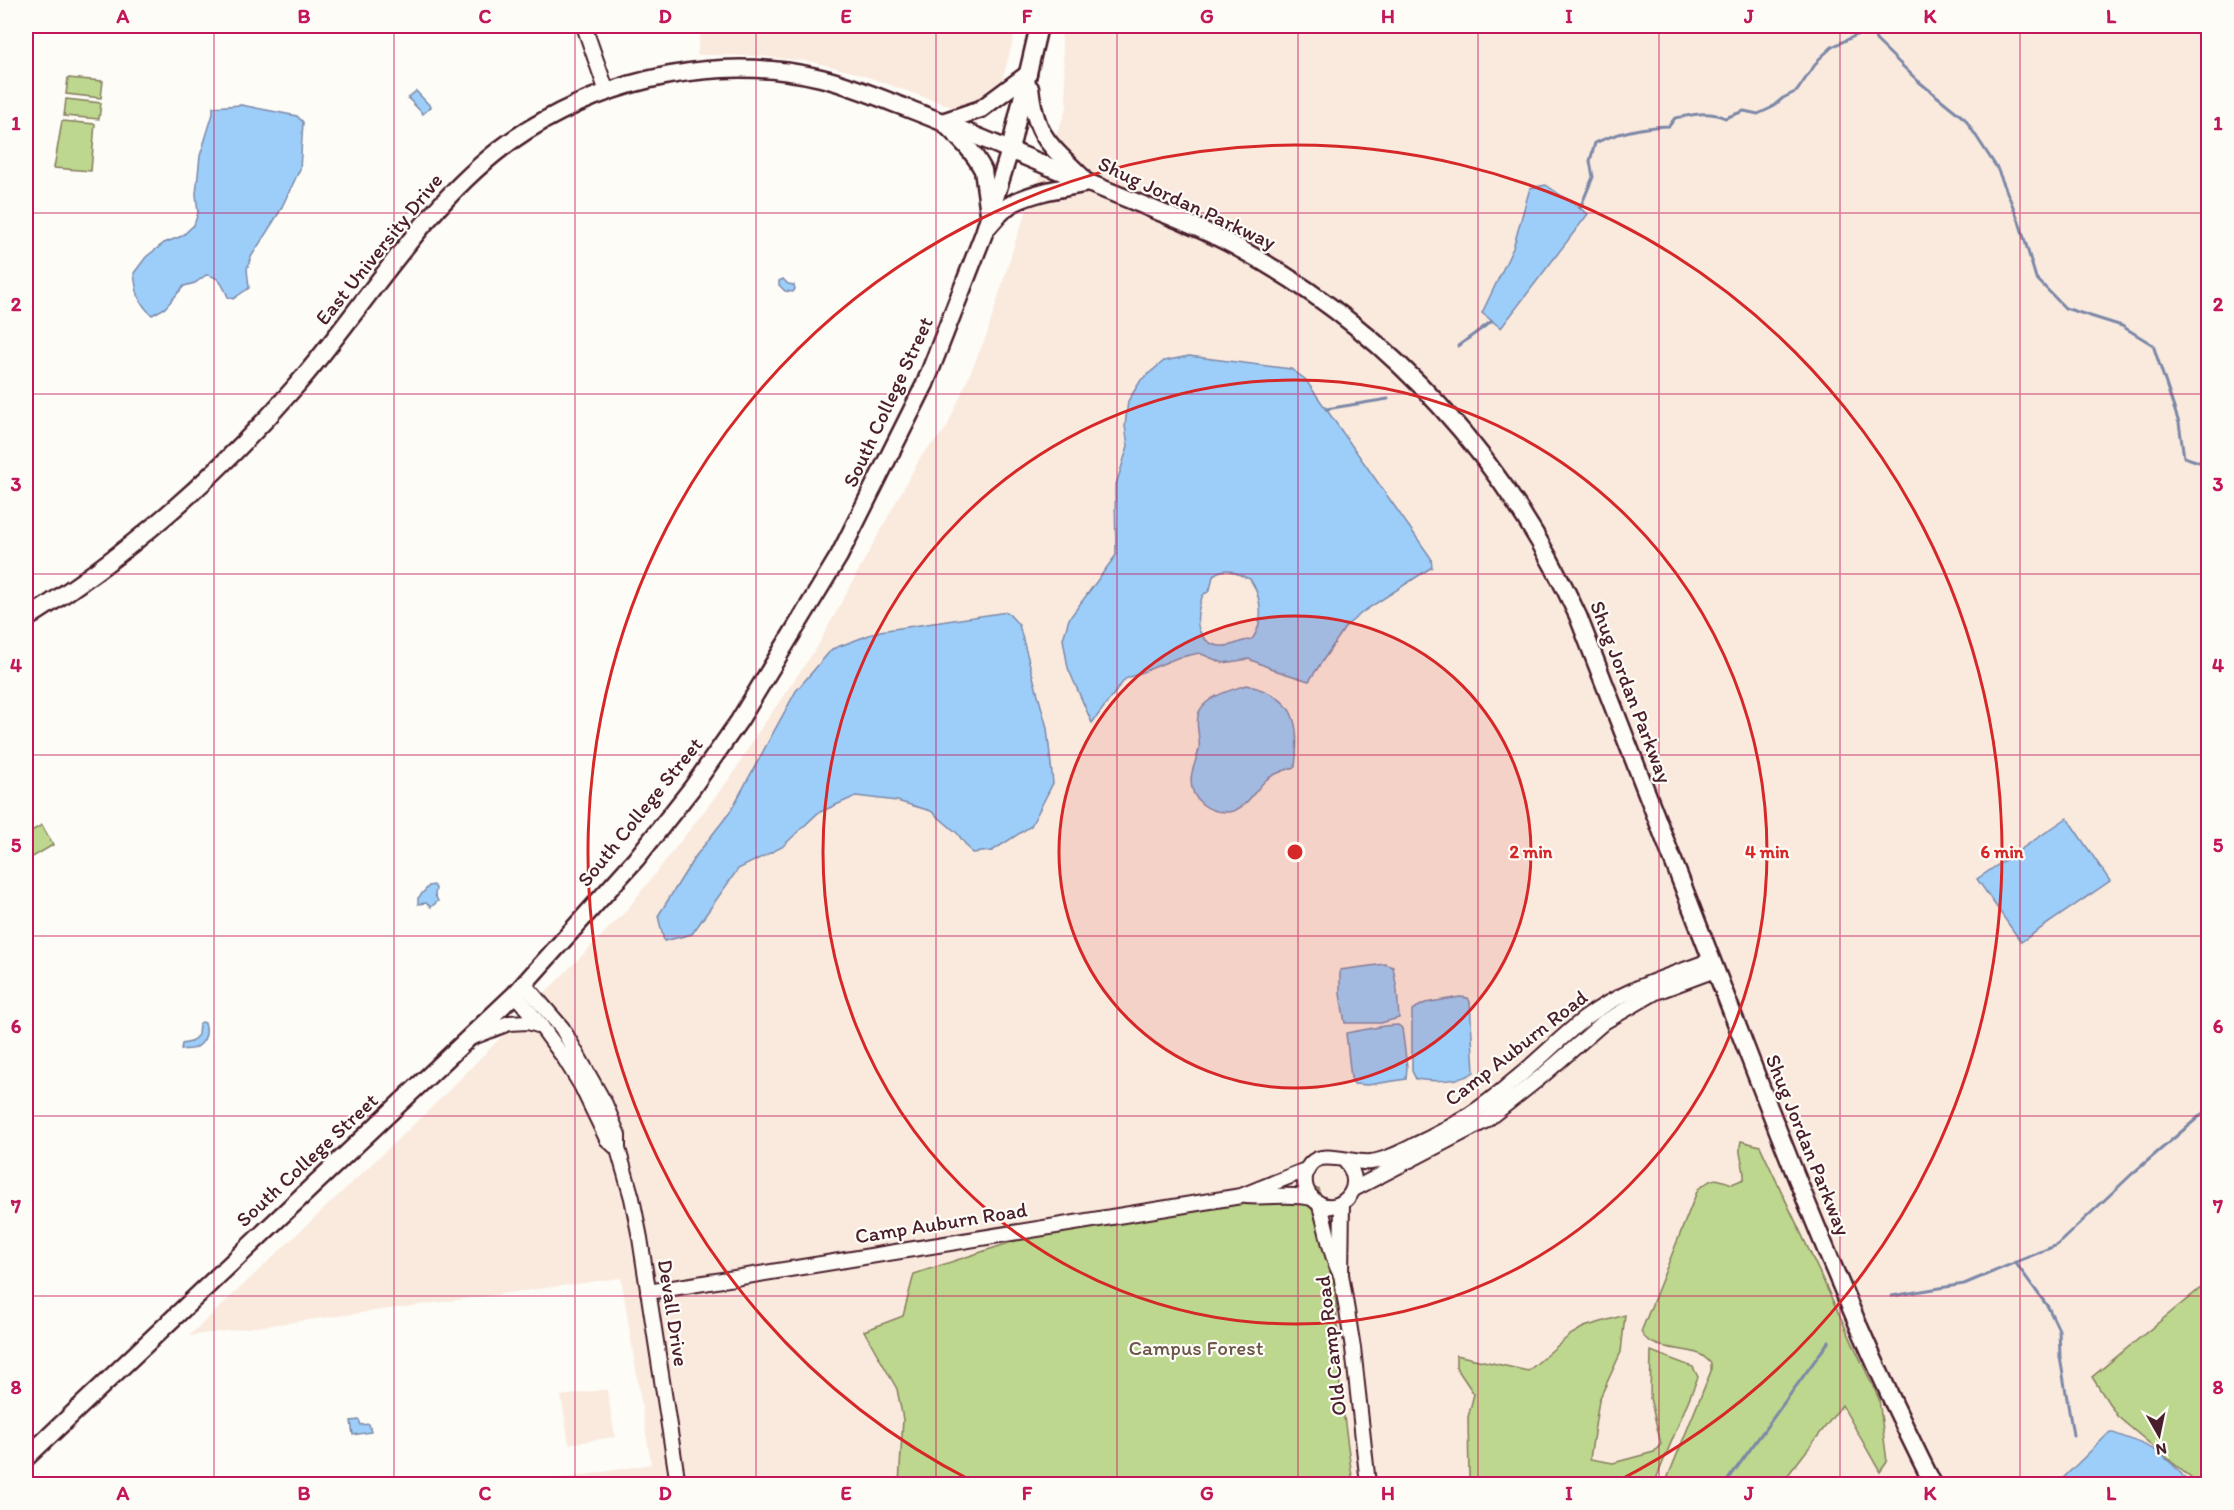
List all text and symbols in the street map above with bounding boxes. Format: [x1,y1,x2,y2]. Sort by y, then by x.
text: A [116,4,130,28]
text: B [298,4,311,28]
text: C [479,4,492,28]
text: D [658,4,672,28]
text: E [840,4,852,28]
text: F [1022,4,1033,28]
text: G [1200,4,1214,28]
text: H [1381,4,1395,28]
text: I [1565,4,1573,28]
text: J [1743,4,1754,28]
text: K [1924,4,1938,28]
text: L [2106,4,2117,28]
text: 1 [11,111,21,135]
text: 1 [2213,111,2223,135]
street label: Shug Jordan Parkway [1094,150,1280,255]
street label: East University Drive [310,168,448,330]
text: 2 [11,292,22,316]
text: 2 [2213,292,2224,316]
street label: South College Street [837,313,938,491]
text: 3 [11,472,22,496]
text: 3 [2213,472,2224,496]
street label: Shug Jordan Parkway [1585,597,1678,787]
text: 4 [10,653,22,677]
text: 4 [2212,653,2224,677]
street label: South College Street [572,732,708,891]
text: 5 [11,833,22,857]
text: 5 [2213,833,2224,857]
text: 2 min [1510,841,1553,863]
text: 4 min [1745,841,1790,863]
text: 6 min [1981,841,2024,863]
centre of rings [1285,842,1305,862]
street label: Camp Auburn Road [1439,984,1592,1111]
text: 6 [11,1014,22,1038]
text: 6 [2213,1014,2224,1038]
street label: Shug Jordan Parkway [1761,1051,1856,1239]
street label: South College Street [231,1087,383,1232]
text: 7 [10,1194,21,1218]
text: 7 [2212,1194,2223,1218]
street label: Camp Auburn Road [853,1196,1029,1248]
street label: Devall Drive [653,1258,694,1368]
street label: Old Camp Road [1310,1275,1351,1418]
park label: Campus Forest [1128,1335,1264,1360]
text: 8 [11,1375,22,1399]
text: 8 [2213,1375,2224,1399]
north arrow [2129,1405,2189,1465]
text: N [2154,1439,2168,1460]
text: A [116,1481,130,1505]
text: B [298,1481,311,1505]
text: C [479,1481,492,1505]
text: D [658,1481,672,1505]
text: E [840,1481,852,1505]
text: F [1022,1481,1033,1505]
text: G [1200,1481,1214,1505]
text: H [1381,1481,1395,1505]
text: I [1565,1481,1573,1505]
text: J [1743,1481,1754,1505]
text: K [1924,1481,1938,1505]
text: L [2106,1481,2117,1505]

